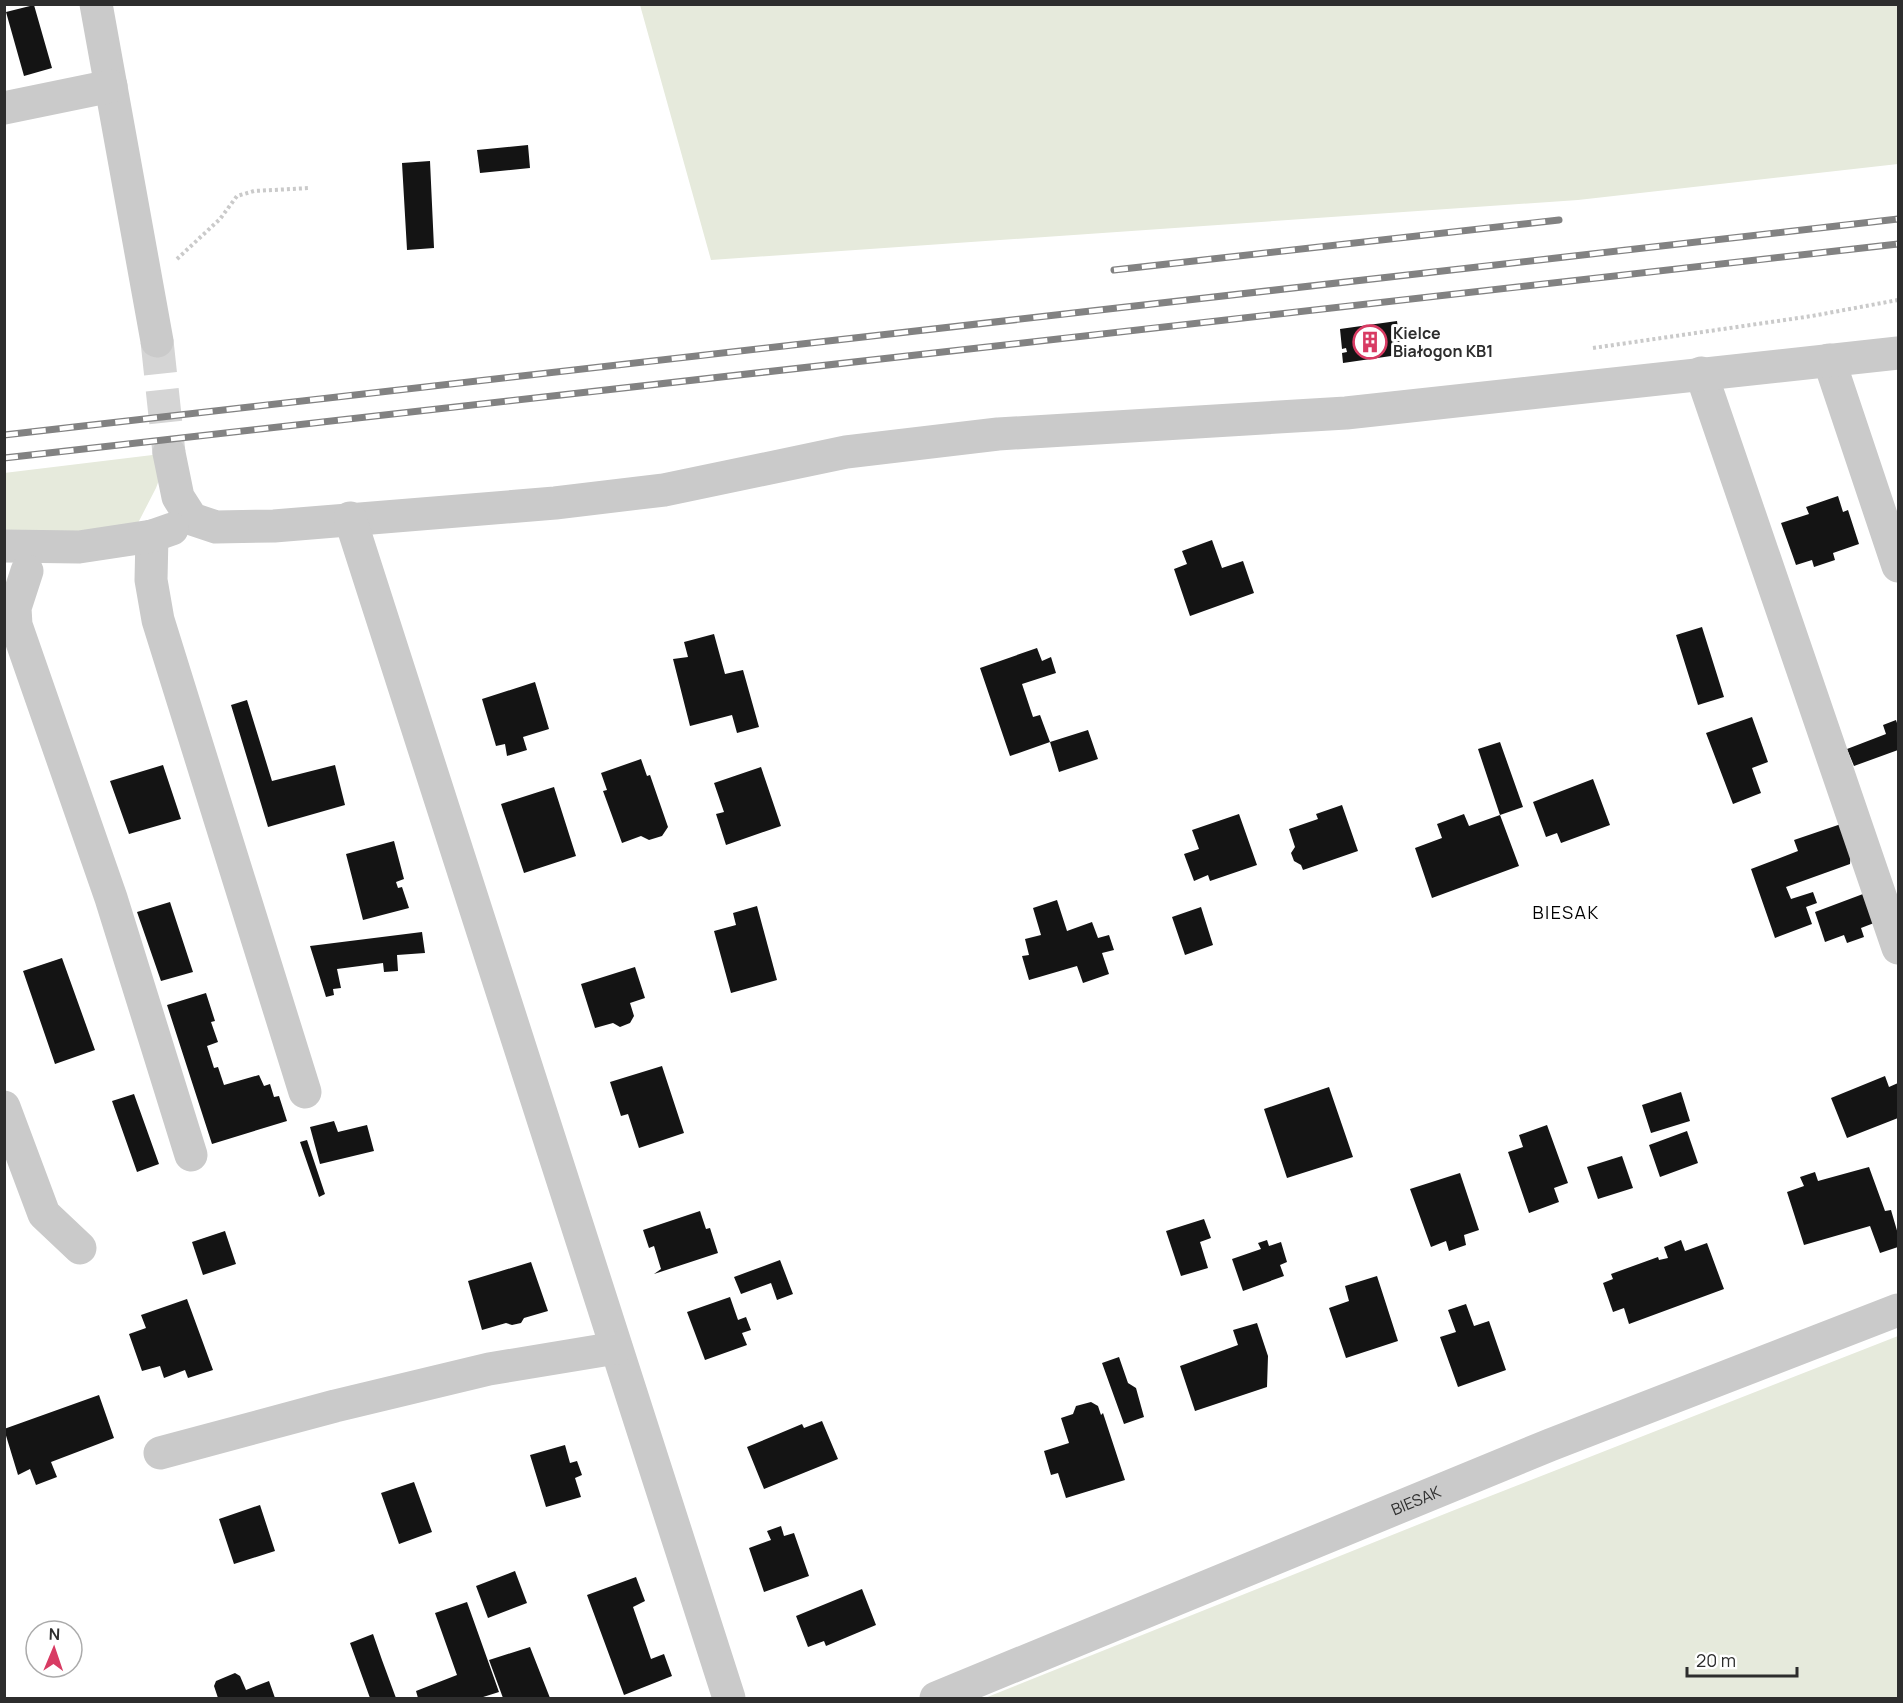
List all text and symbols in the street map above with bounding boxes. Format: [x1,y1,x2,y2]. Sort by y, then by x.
place label: Kielce Białogon KB1 [1393,322,1493,362]
building icon: Kielce Białogon KB1 [1352,324,1388,360]
district label: BIESAK [1532,900,1600,924]
street label: BIESAK [1388,1480,1444,1520]
north arrow [24,1619,84,1679]
text: N [48,1623,61,1645]
scale bar [1687,1640,1796,1678]
text: 20 m [1696,1648,1736,1672]

